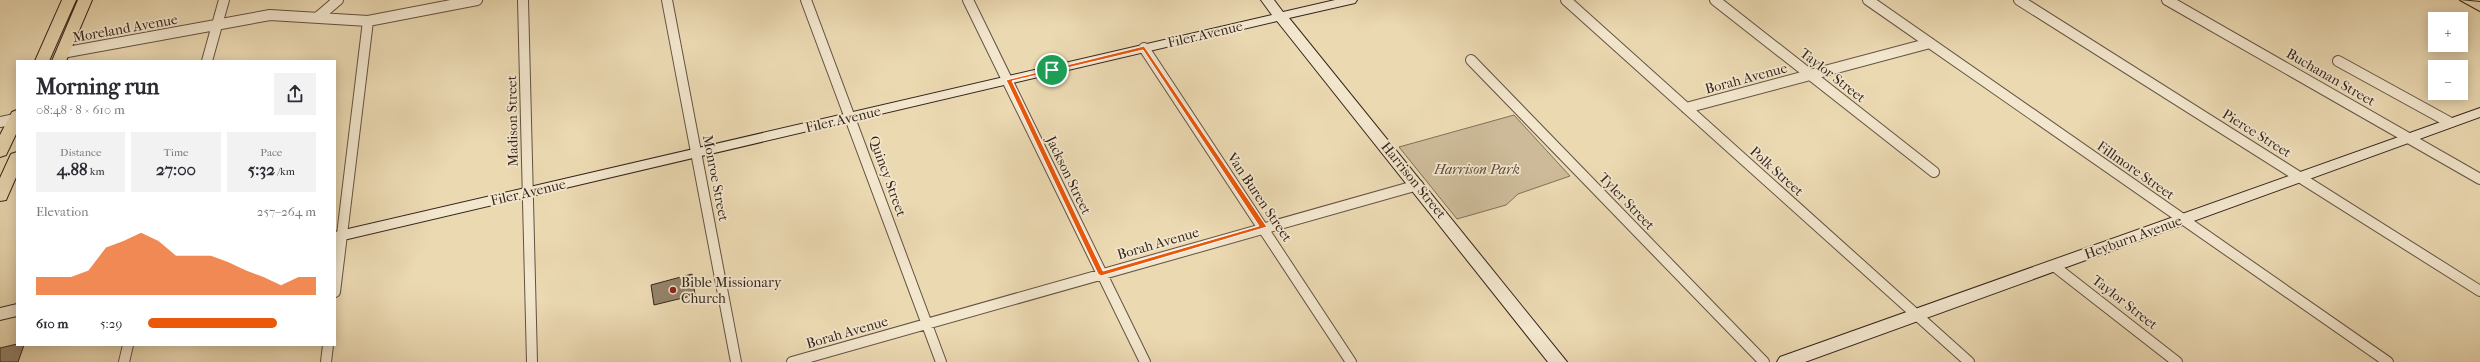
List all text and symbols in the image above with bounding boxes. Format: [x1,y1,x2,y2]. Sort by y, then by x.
street label: Moreland Avenue [71,11,179,46]
map controls [2428,12,2468,100]
button: + [2428,12,2468,52]
street label: Filer Avenue [1166,18,1244,51]
street label: Taylor Street [1796,45,1869,106]
street label: Buchanan Street [2283,45,2378,110]
pin [1035,53,1069,87]
icon: arrive [1041,59,1063,81]
street label: Borah Avenue [1703,59,1789,98]
button: − [2428,60,2468,100]
button: share [274,73,316,115]
text: Morning run [36,74,159,100]
street label: Madison Street [503,75,522,167]
text: 08:48 · 8 × 610 m [36,102,125,117]
street label: Filer Avenue [804,103,882,136]
street label: Pierce Street [2219,105,2294,161]
street label: Jackson Street [1042,132,1095,217]
street label: Monroe Street [699,133,732,223]
street label: Quincy Street [865,134,910,219]
street label: Fillmore Street [2094,137,2178,203]
street label: Harrison Street [1377,139,1450,222]
street label: Polk Street [1746,143,1807,200]
text: Distance [60,146,101,159]
text: Time [163,146,188,159]
text: Pace [260,146,282,159]
street label: Van Buren Street [1223,149,1296,245]
text: 4.88 [57,159,88,179]
text: 27:00 [156,159,196,179]
text: 5:32 [248,159,275,179]
park label: Harrison Park [1433,161,1520,178]
text: km [88,165,105,178]
text: /km [275,165,295,178]
street label: Tyler Street [1595,169,1658,234]
street label: Filer Avenue [489,176,567,209]
text: Elevation [36,204,89,219]
text: 257–264 m [257,204,316,219]
street label: Heyburn Avenue [2082,212,2184,263]
street label: Borah Avenue [1115,224,1201,263]
street label: Taylor Street [2088,272,2161,333]
place label: Bible Missionary Church [681,274,782,307]
marker: Bible Missionary Church [668,285,678,295]
street label: Borah Avenue [804,313,890,352]
text: 610 m [36,316,68,331]
text: 5:29 [100,316,122,331]

